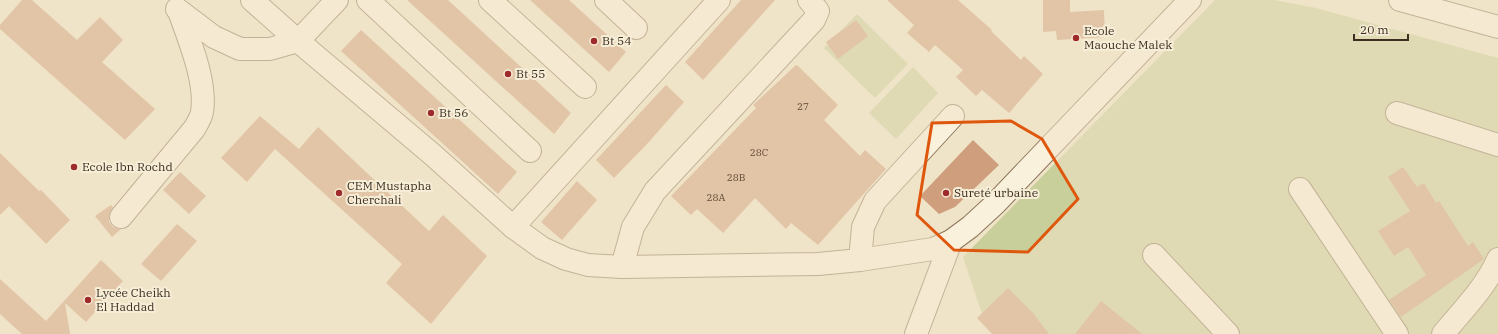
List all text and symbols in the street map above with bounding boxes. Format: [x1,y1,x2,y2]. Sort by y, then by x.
scale bar [1354,16,1408,42]
text: 20 m [1360,22,1389,37]
place label: Ecole Maouche Malek [1084,23,1172,52]
place label: Bt 54 [602,33,631,48]
marker: Ecole Maouche Malek [1071,33,1081,43]
marker: Bt 54 [589,36,599,46]
place label: Bt 55 [516,66,545,81]
marker: Bt 55 [503,69,513,79]
house number: 27 [797,100,809,113]
place label: Bt 56 [439,105,468,120]
marker: Bt 56 [426,108,436,118]
house number: 28C [750,146,768,159]
place label: Ecole Ibn Rochd [82,159,173,174]
marker: Ecole Ibn Rochd [69,162,79,172]
house number: 28B [727,171,746,184]
place label: CEM Mustapha Cherchali [347,178,432,207]
place label: Sureté urbaine [954,185,1038,200]
marker: CEM Mustapha Cherchali [334,188,344,198]
marker: Sureté urbaine [941,188,951,198]
house number: 28A [707,191,726,204]
place label: Lycée Cheikh El Haddad [96,285,171,314]
marker: Lycée Cheikh El Haddad [83,295,93,305]

